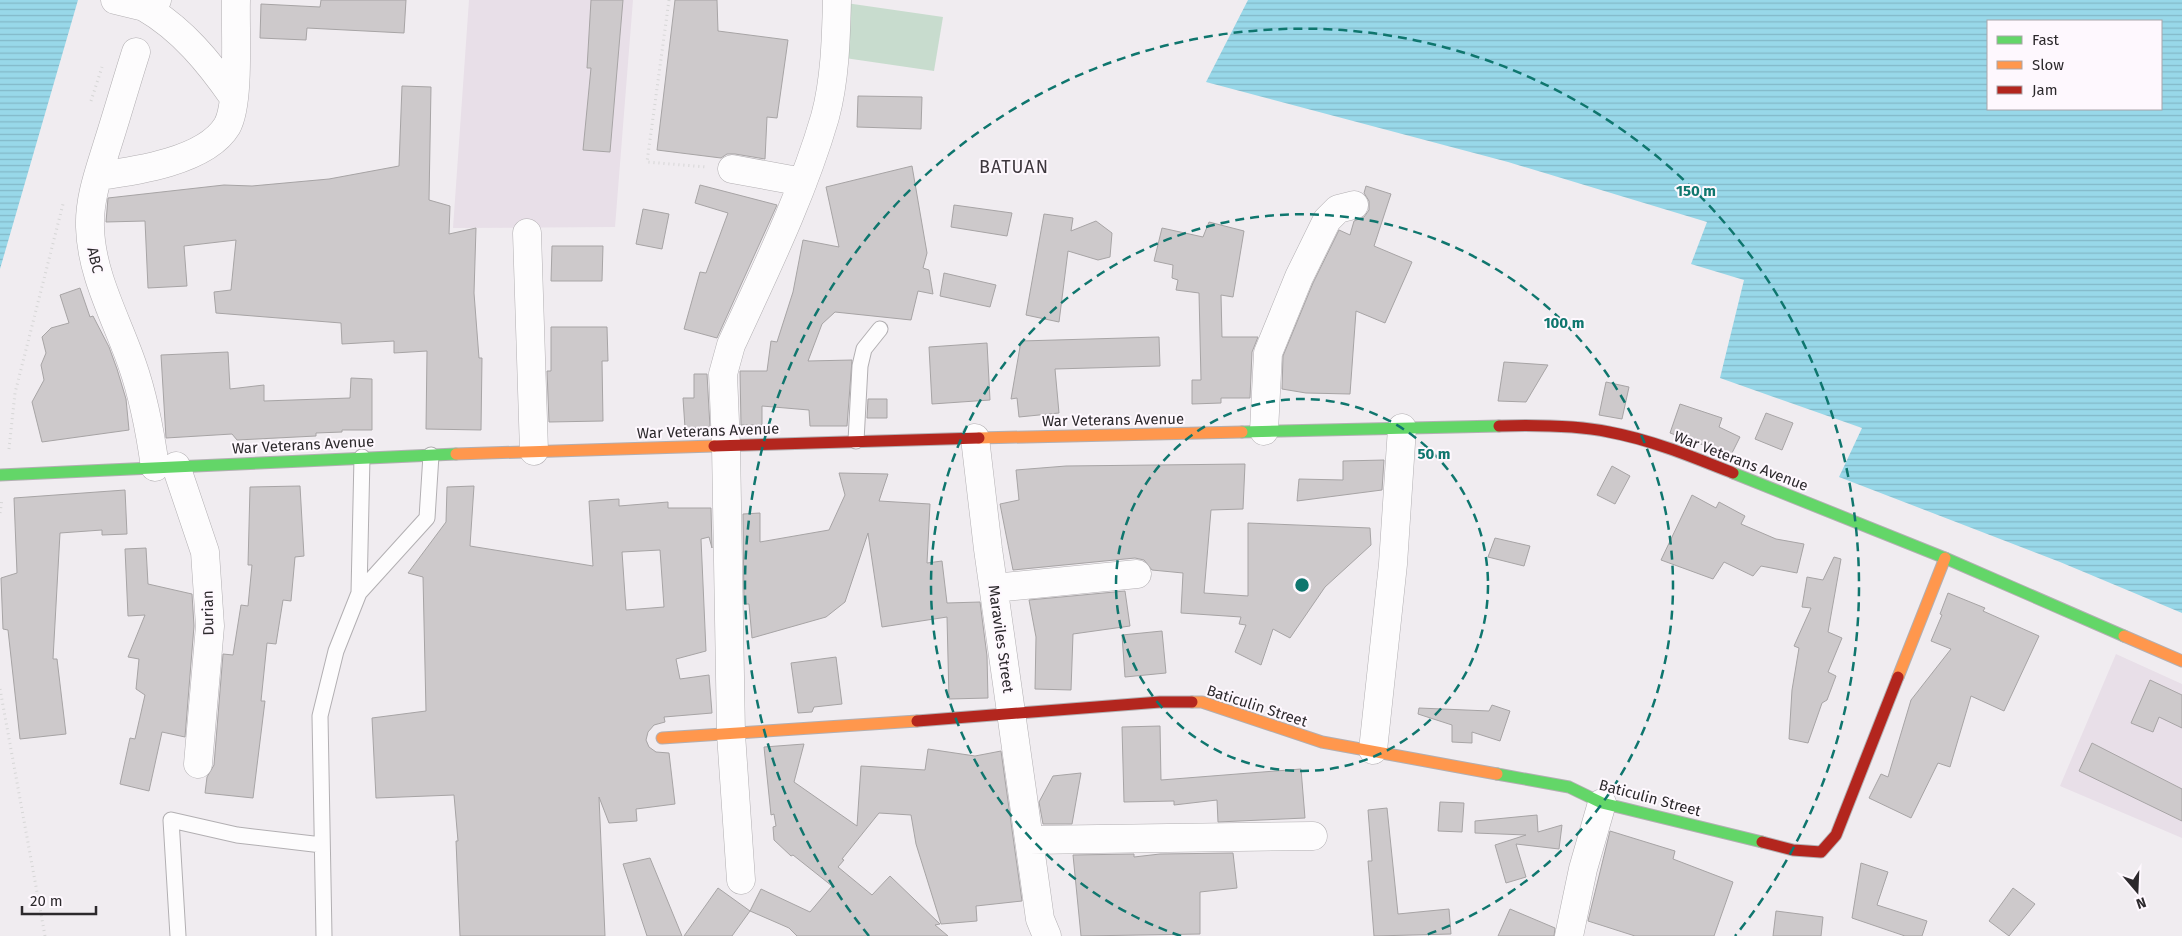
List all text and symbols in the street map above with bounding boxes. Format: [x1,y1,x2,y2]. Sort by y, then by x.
legend [1987,20,2162,110]
text: Fast [2032,31,2059,49]
text: Slow [2032,56,2064,74]
text: Jam [2032,81,2058,99]
district label: BATUAN [979,156,1049,178]
text: 150 m [1676,182,1716,200]
street label: ABC [83,245,107,275]
text: 100 m [1544,314,1584,332]
street label: War Veterans Avenue [1042,410,1184,430]
street label: War Veterans Avenue [637,420,779,442]
street label: War Veterans Avenue [1671,427,1811,495]
street label: War Veterans Avenue [231,432,375,458]
text: 50 m [1417,445,1451,463]
centre of rings [1293,576,1311,594]
street label: Maraviles Street [985,584,1018,695]
street label: Durian [199,590,217,636]
street label: Baticulin Street [1204,681,1310,731]
street label: Baticulin Street [1597,776,1703,820]
north arrow [2112,866,2162,916]
scale bar [22,884,96,916]
text: 20 m [30,892,63,910]
text: N [2134,893,2148,912]

